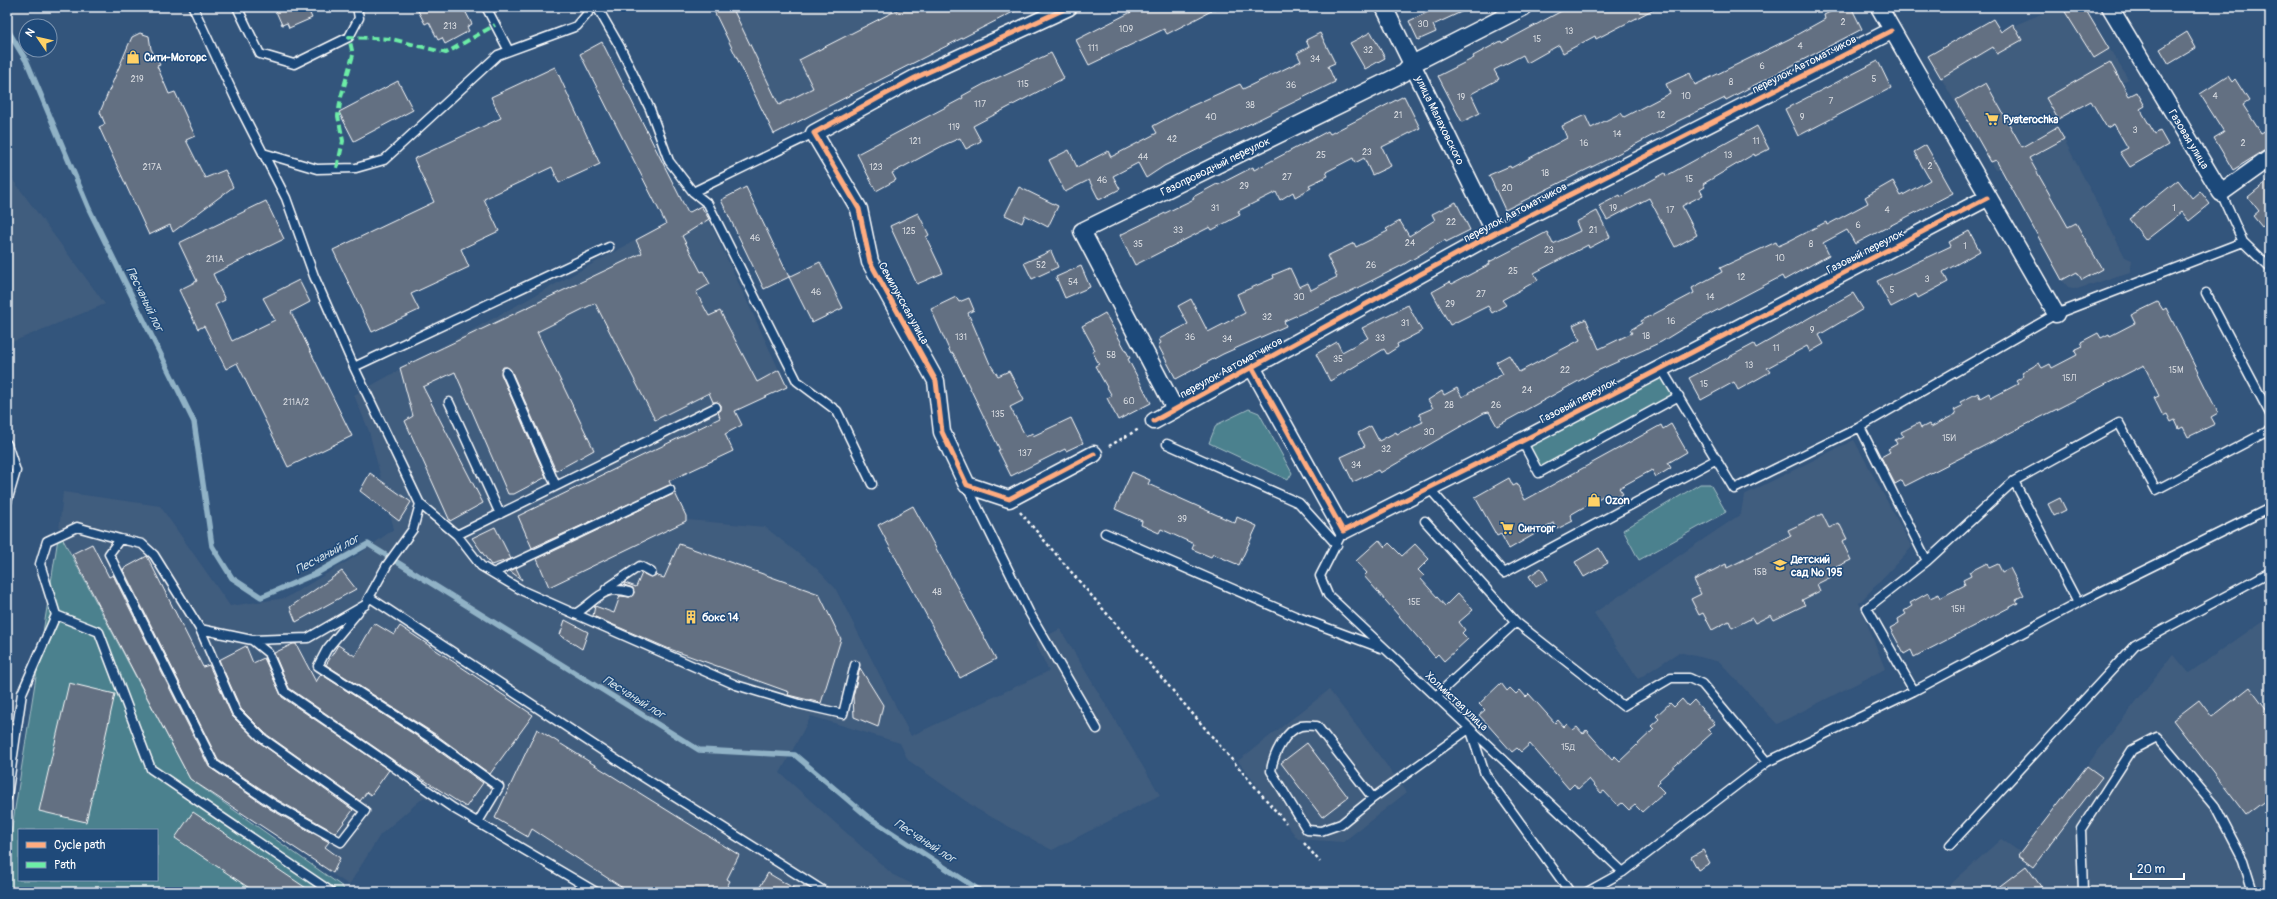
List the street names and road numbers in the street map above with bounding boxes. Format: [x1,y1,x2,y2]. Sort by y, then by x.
street label: переулок Автоматчиков [1750,32,1859,96]
street label: улица Малаховского [1412,73,1467,167]
street label: Газовая улица [2166,107,2211,171]
street label: Газопроводный переулок [1158,134,1272,199]
street label: переулок Автоматчиков [1461,180,1569,245]
street label: Газовый переулок [1824,226,1907,277]
street label: Семилукская улица [876,260,932,347]
street label: переулок Автоматчиков [1178,334,1285,401]
street label: Газовый переулок [1537,374,1619,426]
street label: Холмистая улица [1423,669,1491,734]

